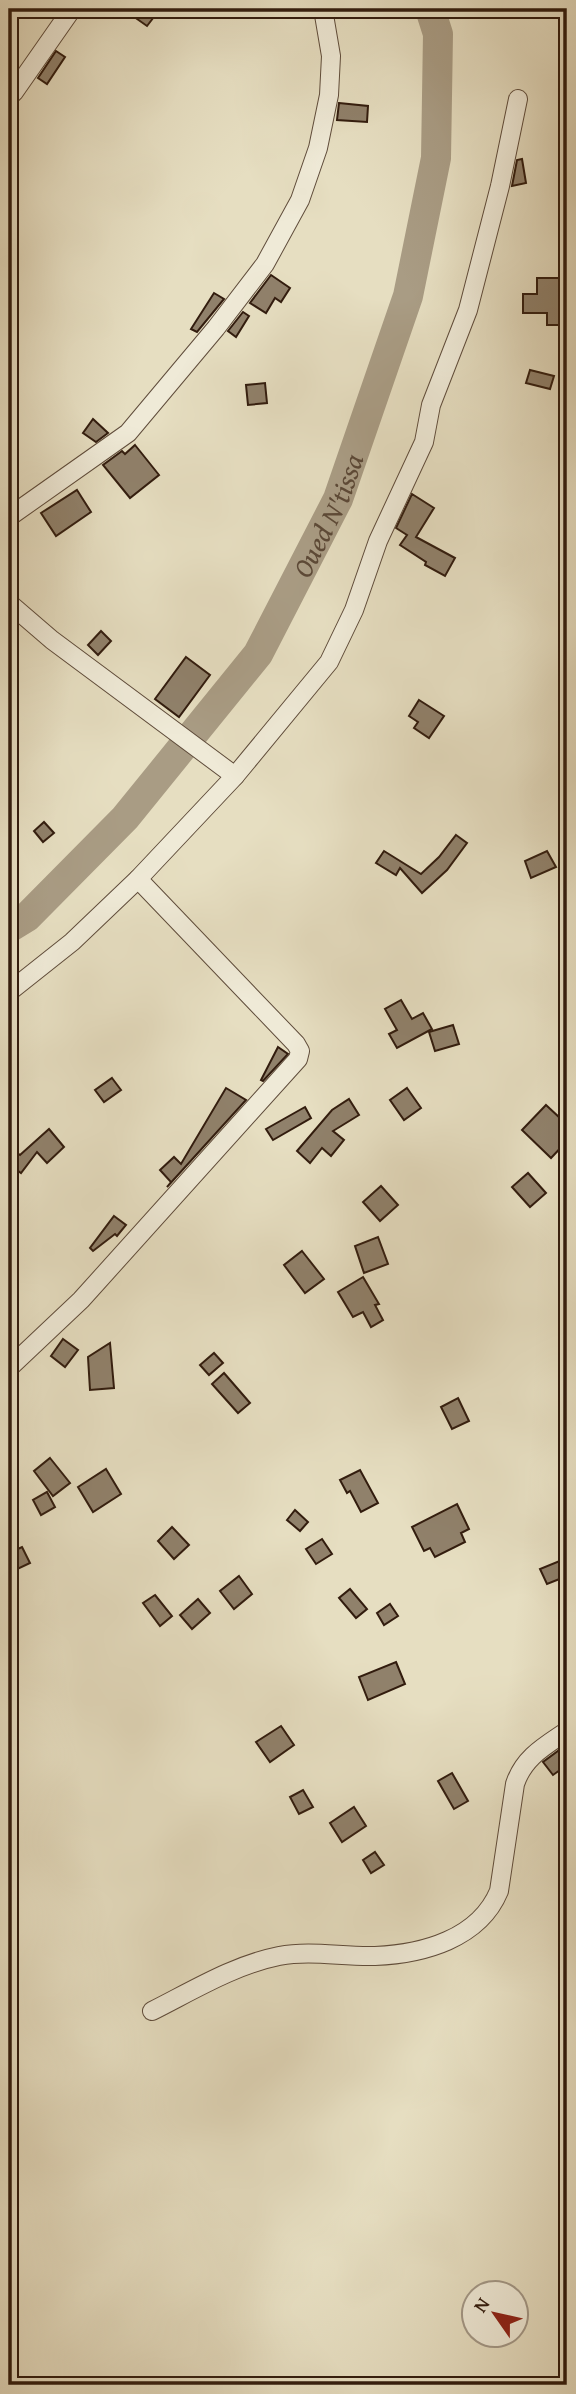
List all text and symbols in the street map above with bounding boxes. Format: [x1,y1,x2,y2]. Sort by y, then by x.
water label: Oued N'tissa [281,448,373,584]
north arrow [461,2278,530,2348]
text: N [466,2291,496,2318]

